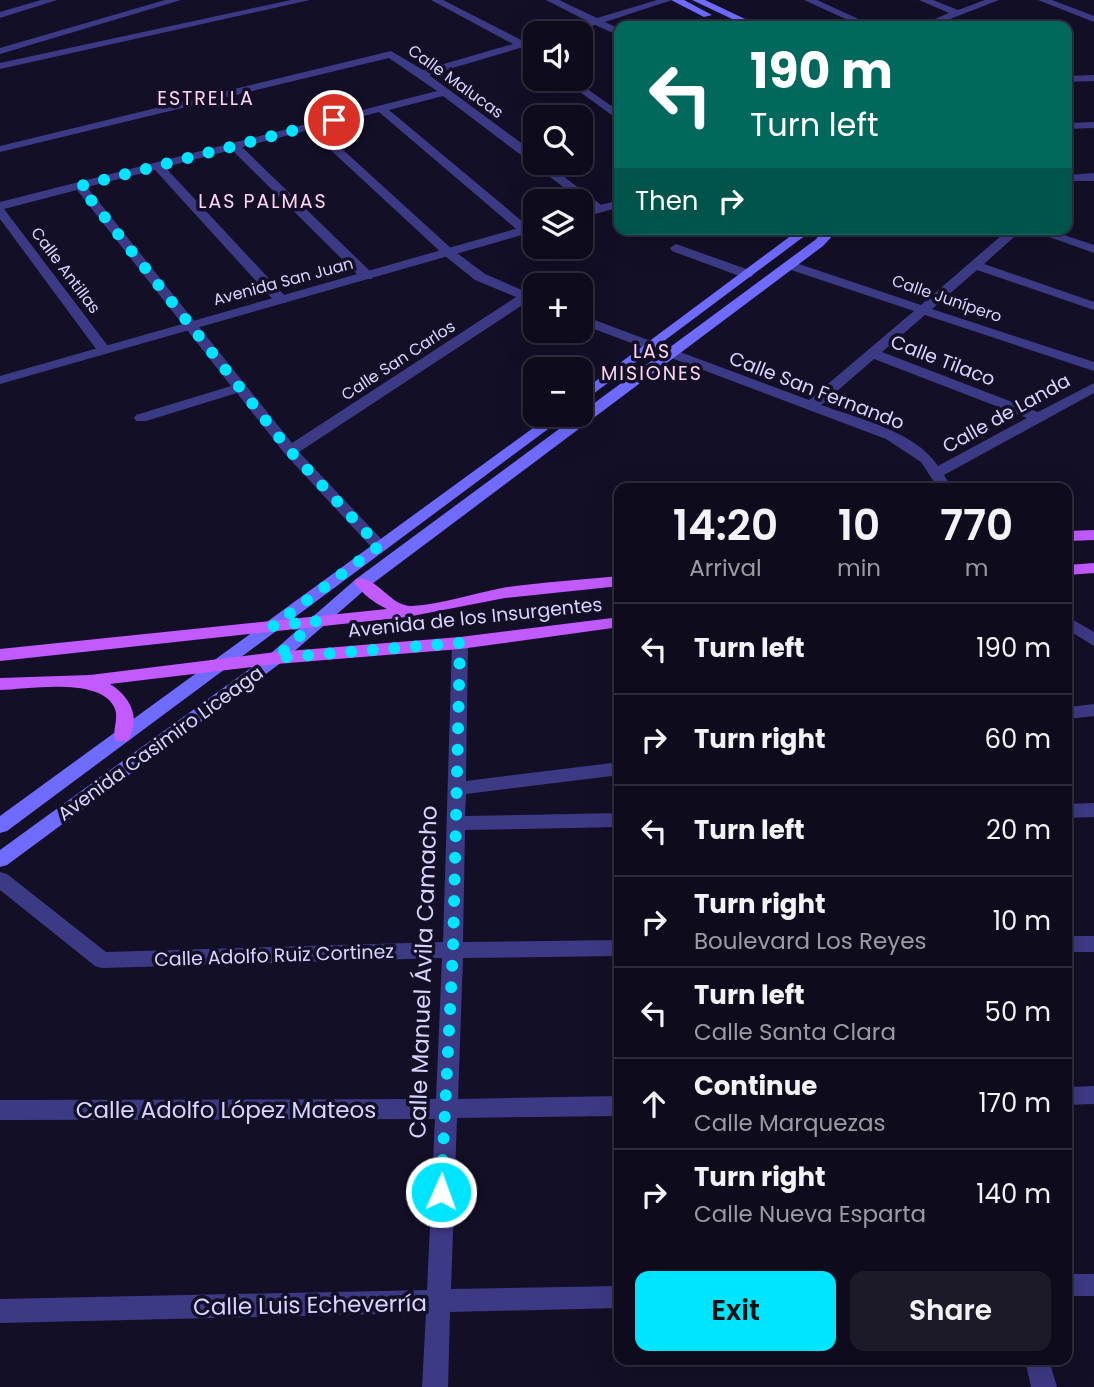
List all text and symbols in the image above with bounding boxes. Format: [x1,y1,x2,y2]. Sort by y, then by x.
map controls [523,21,593,427]
button: sound [523,21,593,91]
text: 190 m [750,37,893,105]
street label: Calle Malucas [403,39,508,124]
icon: left [635,49,726,140]
district label: ESTRELLA [157,85,255,112]
pin [304,90,364,150]
icon: arrive [315,101,353,139]
text: Turn left [750,102,879,147]
button: search [523,105,593,175]
icon: right [712,182,750,220]
text: Then [635,183,698,219]
district label: LAS PALMAS [198,188,328,215]
button: layers [523,189,593,259]
street label: Calle Antillas [25,222,106,318]
street label: Avenida San Juan [210,252,356,311]
street label: Calle Junípero [889,269,1005,328]
button: + [523,273,593,343]
street label: Calle San Carlos [337,315,460,406]
street label: Calle Tilaco [887,328,999,393]
district label: LAS MISIONES [601,338,703,387]
street label: Calle San Fernando [725,345,908,436]
button: − [523,357,593,427]
street label: Calle de Landa [937,367,1075,460]
text: 14:20 [673,496,778,555]
text: 10 [838,496,880,555]
text: 770 [940,496,1013,555]
text: Arrival [689,552,762,584]
text: min [837,552,881,584]
text: m [965,552,988,584]
street label: Avenida de los Insurgentes [346,591,604,644]
icon: left [635,630,673,668]
text: Turn left [694,630,805,666]
text: 190 m [976,630,1051,666]
street label: Avenida Casimiro Liceaga [52,660,269,827]
icon: right [635,721,673,759]
text: Turn right [694,721,826,757]
text: 60 m [984,721,1051,757]
street label: Calle Manuel Ávila Camacho [401,805,445,1139]
icon: left [635,812,673,850]
text: Turn left [694,812,805,848]
text: 20 m [986,812,1051,848]
text: Turn right [694,886,826,922]
icon: right [635,903,673,941]
text: 10 m [993,903,1051,939]
text: Boulevard Los Reyes [694,925,926,957]
street label: Calle Adolfo Ruiz Cortinez [154,938,394,973]
text: Turn left [694,977,805,1013]
icon: left [635,994,673,1032]
text: 50 m [985,994,1051,1030]
text: Calle Santa Clara [694,1016,896,1048]
text: Continue [694,1068,817,1104]
icon: ahead [635,1085,673,1123]
text: 170 m [978,1085,1051,1121]
street label: Calle Adolfo López Mateos [76,1094,376,1126]
text: Calle Marquezas [694,1107,886,1139]
position arrow [404,1155,478,1229]
text: Turn right [694,1159,826,1195]
icon: right [635,1176,673,1214]
text: 140 m [976,1176,1051,1212]
text: Calle Nueva Esparta [694,1198,926,1230]
button: Exit [635,1271,836,1351]
button: Share [850,1271,1051,1351]
street label: Calle Luis Echeverría [193,1287,427,1323]

